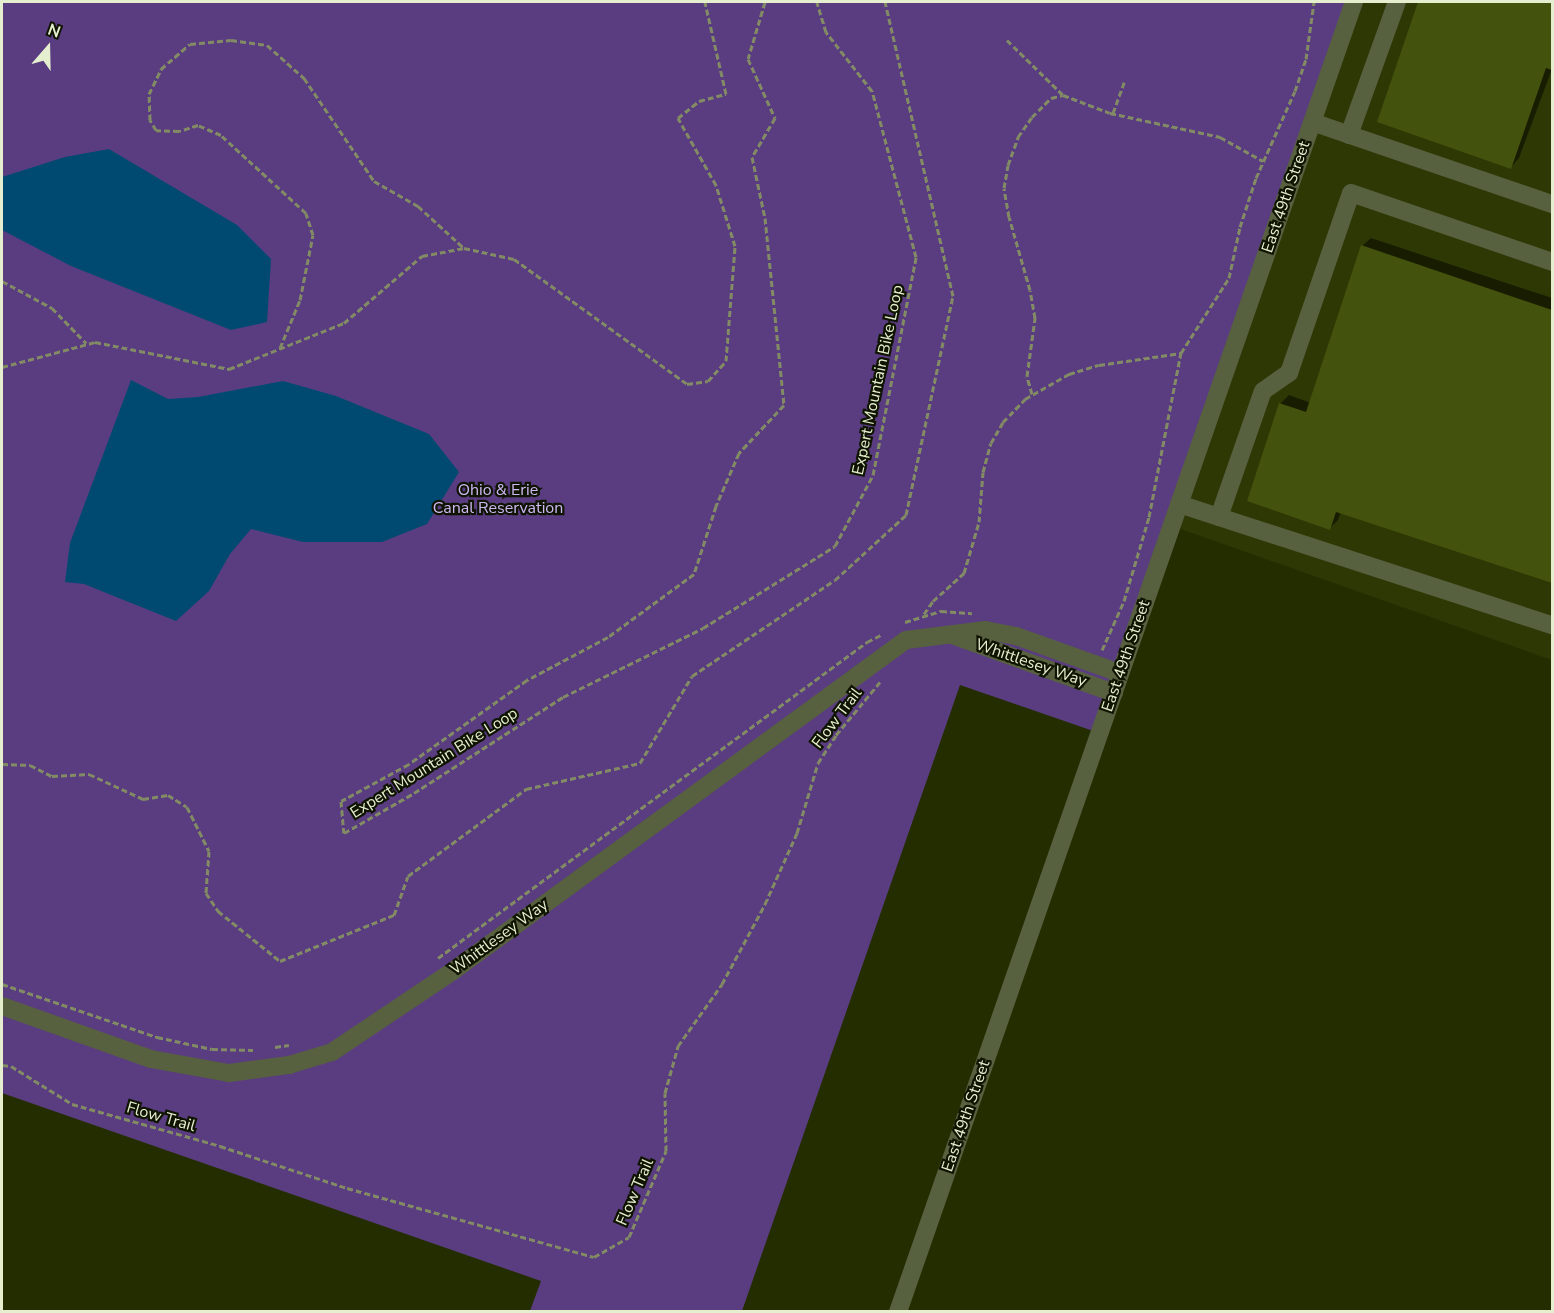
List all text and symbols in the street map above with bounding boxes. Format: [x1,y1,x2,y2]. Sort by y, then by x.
north arrow [18,18,78,78]
text: N [45,19,64,43]
street label: East 49th Street [1258,139,1314,255]
street label: Expert Mountain Bike Loop [848,283,908,477]
park label: Ohio & Erie Canal Reservation [433,480,563,518]
street label: East 49th Street [1098,598,1154,714]
street label: Whittlesey Way [973,635,1089,691]
street label: Flow Trail [808,684,866,752]
street label: Expert Mountain Bike Loop [347,704,521,822]
street label: Whittlesey Way [446,895,552,979]
street label: East 49th Street [938,1058,994,1174]
street label: Flow Trail [124,1098,198,1136]
street label: Flow Trail [612,1156,658,1228]

